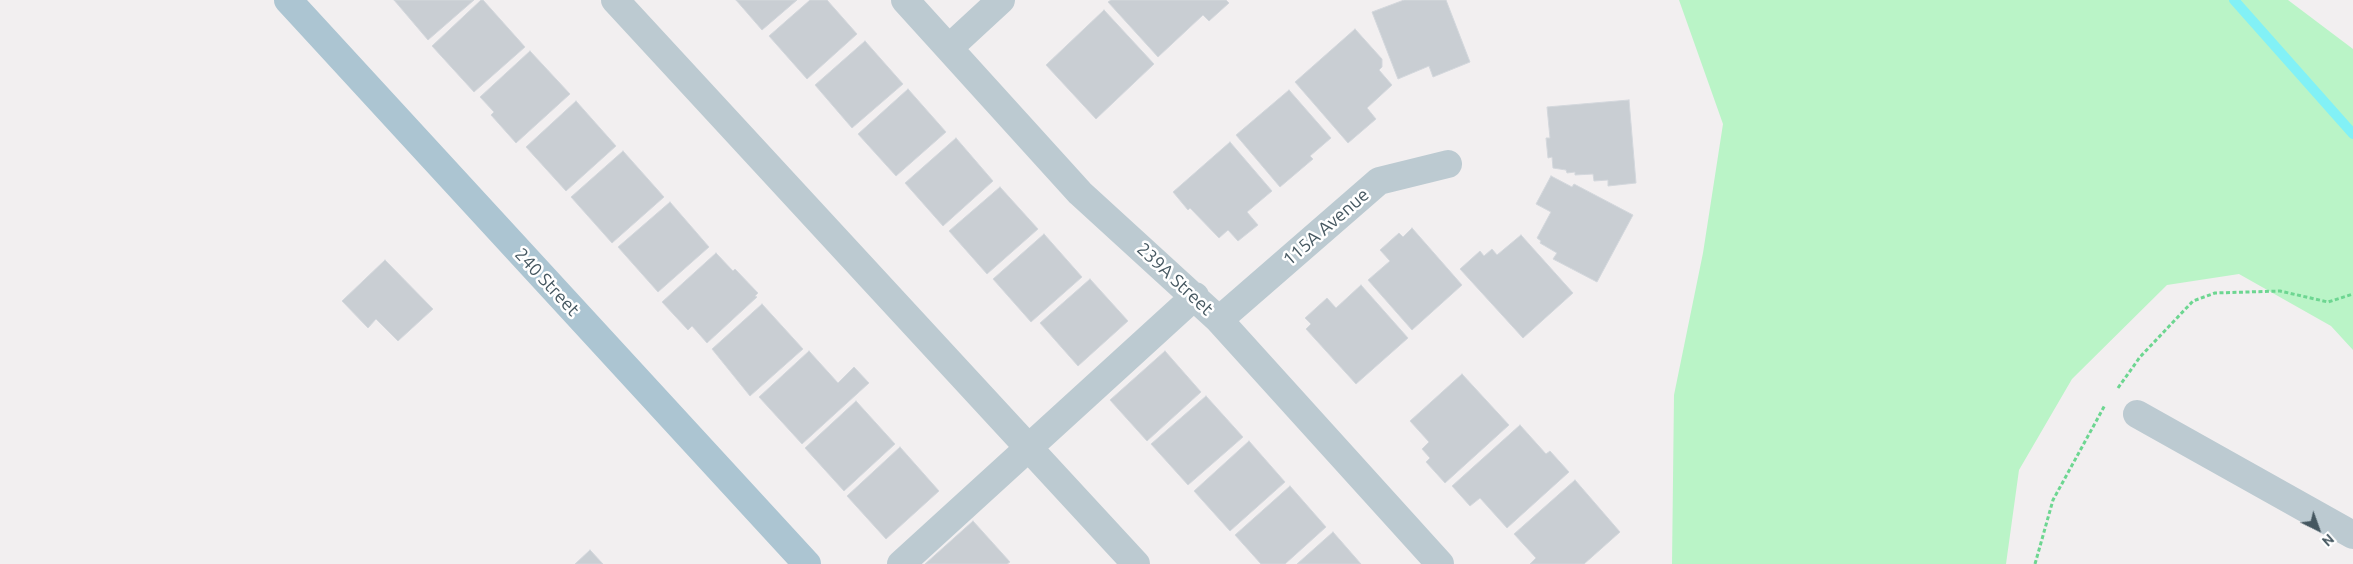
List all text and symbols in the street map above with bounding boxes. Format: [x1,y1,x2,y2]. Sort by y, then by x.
street label: 115A Avenue [1279,184,1373,270]
street label: 239A Street [1132,238,1218,320]
street label: 240 Street [510,244,584,320]
north arrow [2293,504,2343,554]
text: N [2319,531,2337,550]

